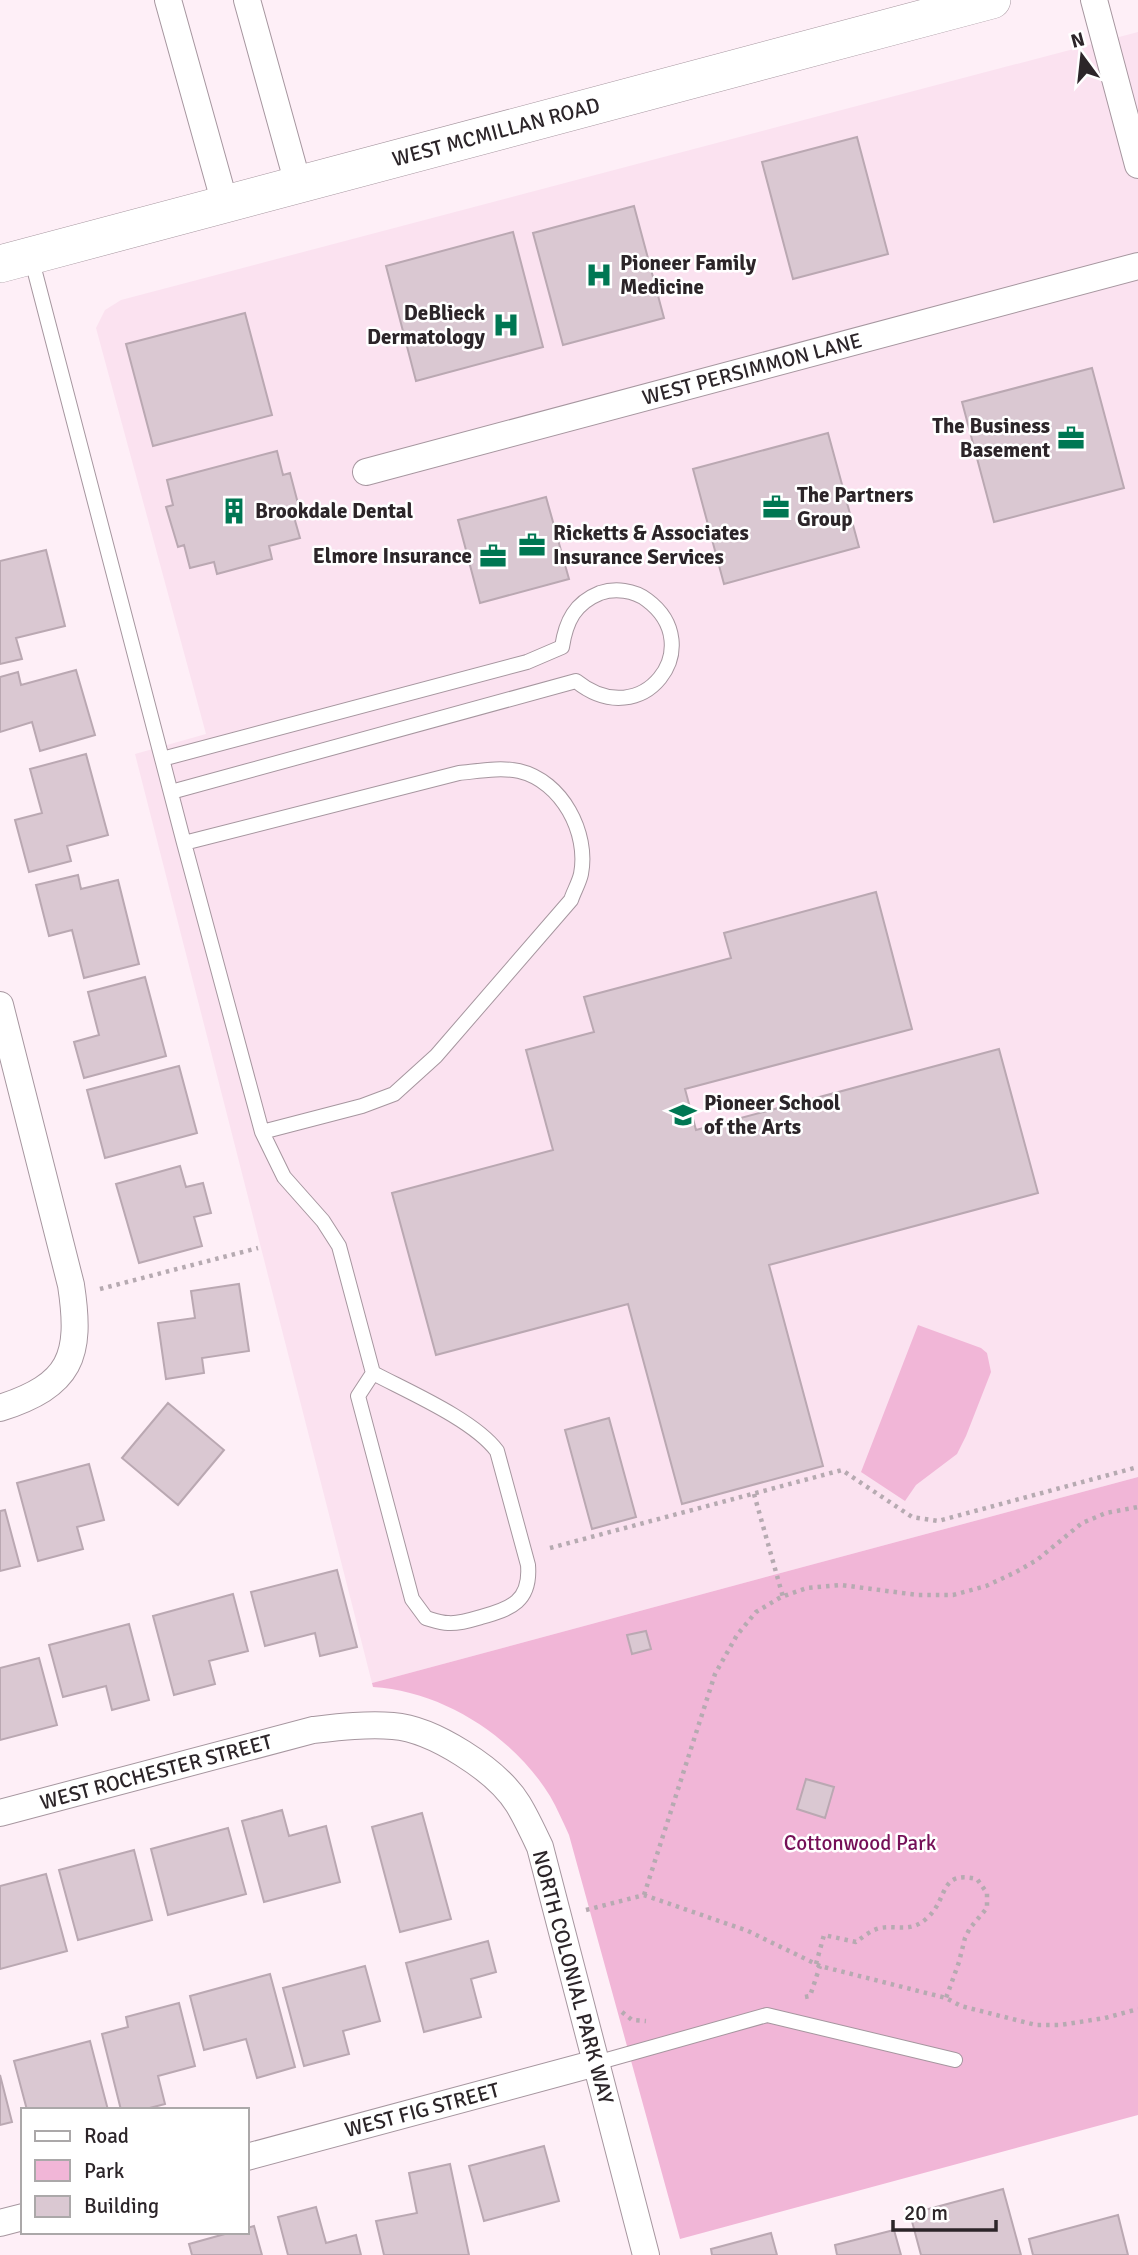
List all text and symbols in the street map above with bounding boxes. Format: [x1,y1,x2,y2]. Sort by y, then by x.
north arrow [1047,21,1117,91]
text: N [1068,27,1087,54]
street label: WEST MCMILLAN ROAD [389,92,603,172]
place label: Pioneer Family Medicine [620,250,757,300]
hospital icon: Pioneer Family Medicine [584,260,614,290]
place label: DeBlieck Dermatology [367,300,486,350]
hospital icon: DeBlieck Dermatology [491,310,521,340]
street label: WEST PERSIMMON LANE [639,327,865,411]
place label: The Business Basement [932,413,1050,463]
office icon: The Business Basement [1056,423,1086,453]
place label: The Partners Group [797,482,913,532]
office icon: The Partners Group [761,492,791,522]
building icon: Brookdale Dental [219,496,249,526]
place label: Brookdale Dental [255,498,414,524]
place label: Ricketts & Associates Insurance Services [553,520,749,570]
office icon: Ricketts & Associates Insurance Services [517,530,547,560]
office icon: Elmore Insurance [478,541,508,571]
place label: Elmore Insurance [313,543,472,569]
place label: Pioneer School of the Arts [704,1090,841,1140]
school or university icon: Pioneer School of the Arts [668,1100,698,1130]
street label: WEST ROCHESTER STREET [37,1728,276,1816]
park label: Cottonwood Park [784,1830,937,1856]
street label: NORTH COLONIAL PARK WAY [527,1847,620,2107]
street label: WEST FIG STREET [342,2077,503,2143]
legend [21,2108,248,2234]
text: Road [84,2123,129,2149]
text: Park [84,2158,125,2184]
scale bar [893,2188,996,2232]
text: Building [84,2193,159,2219]
text: 20 m [904,2200,948,2226]

